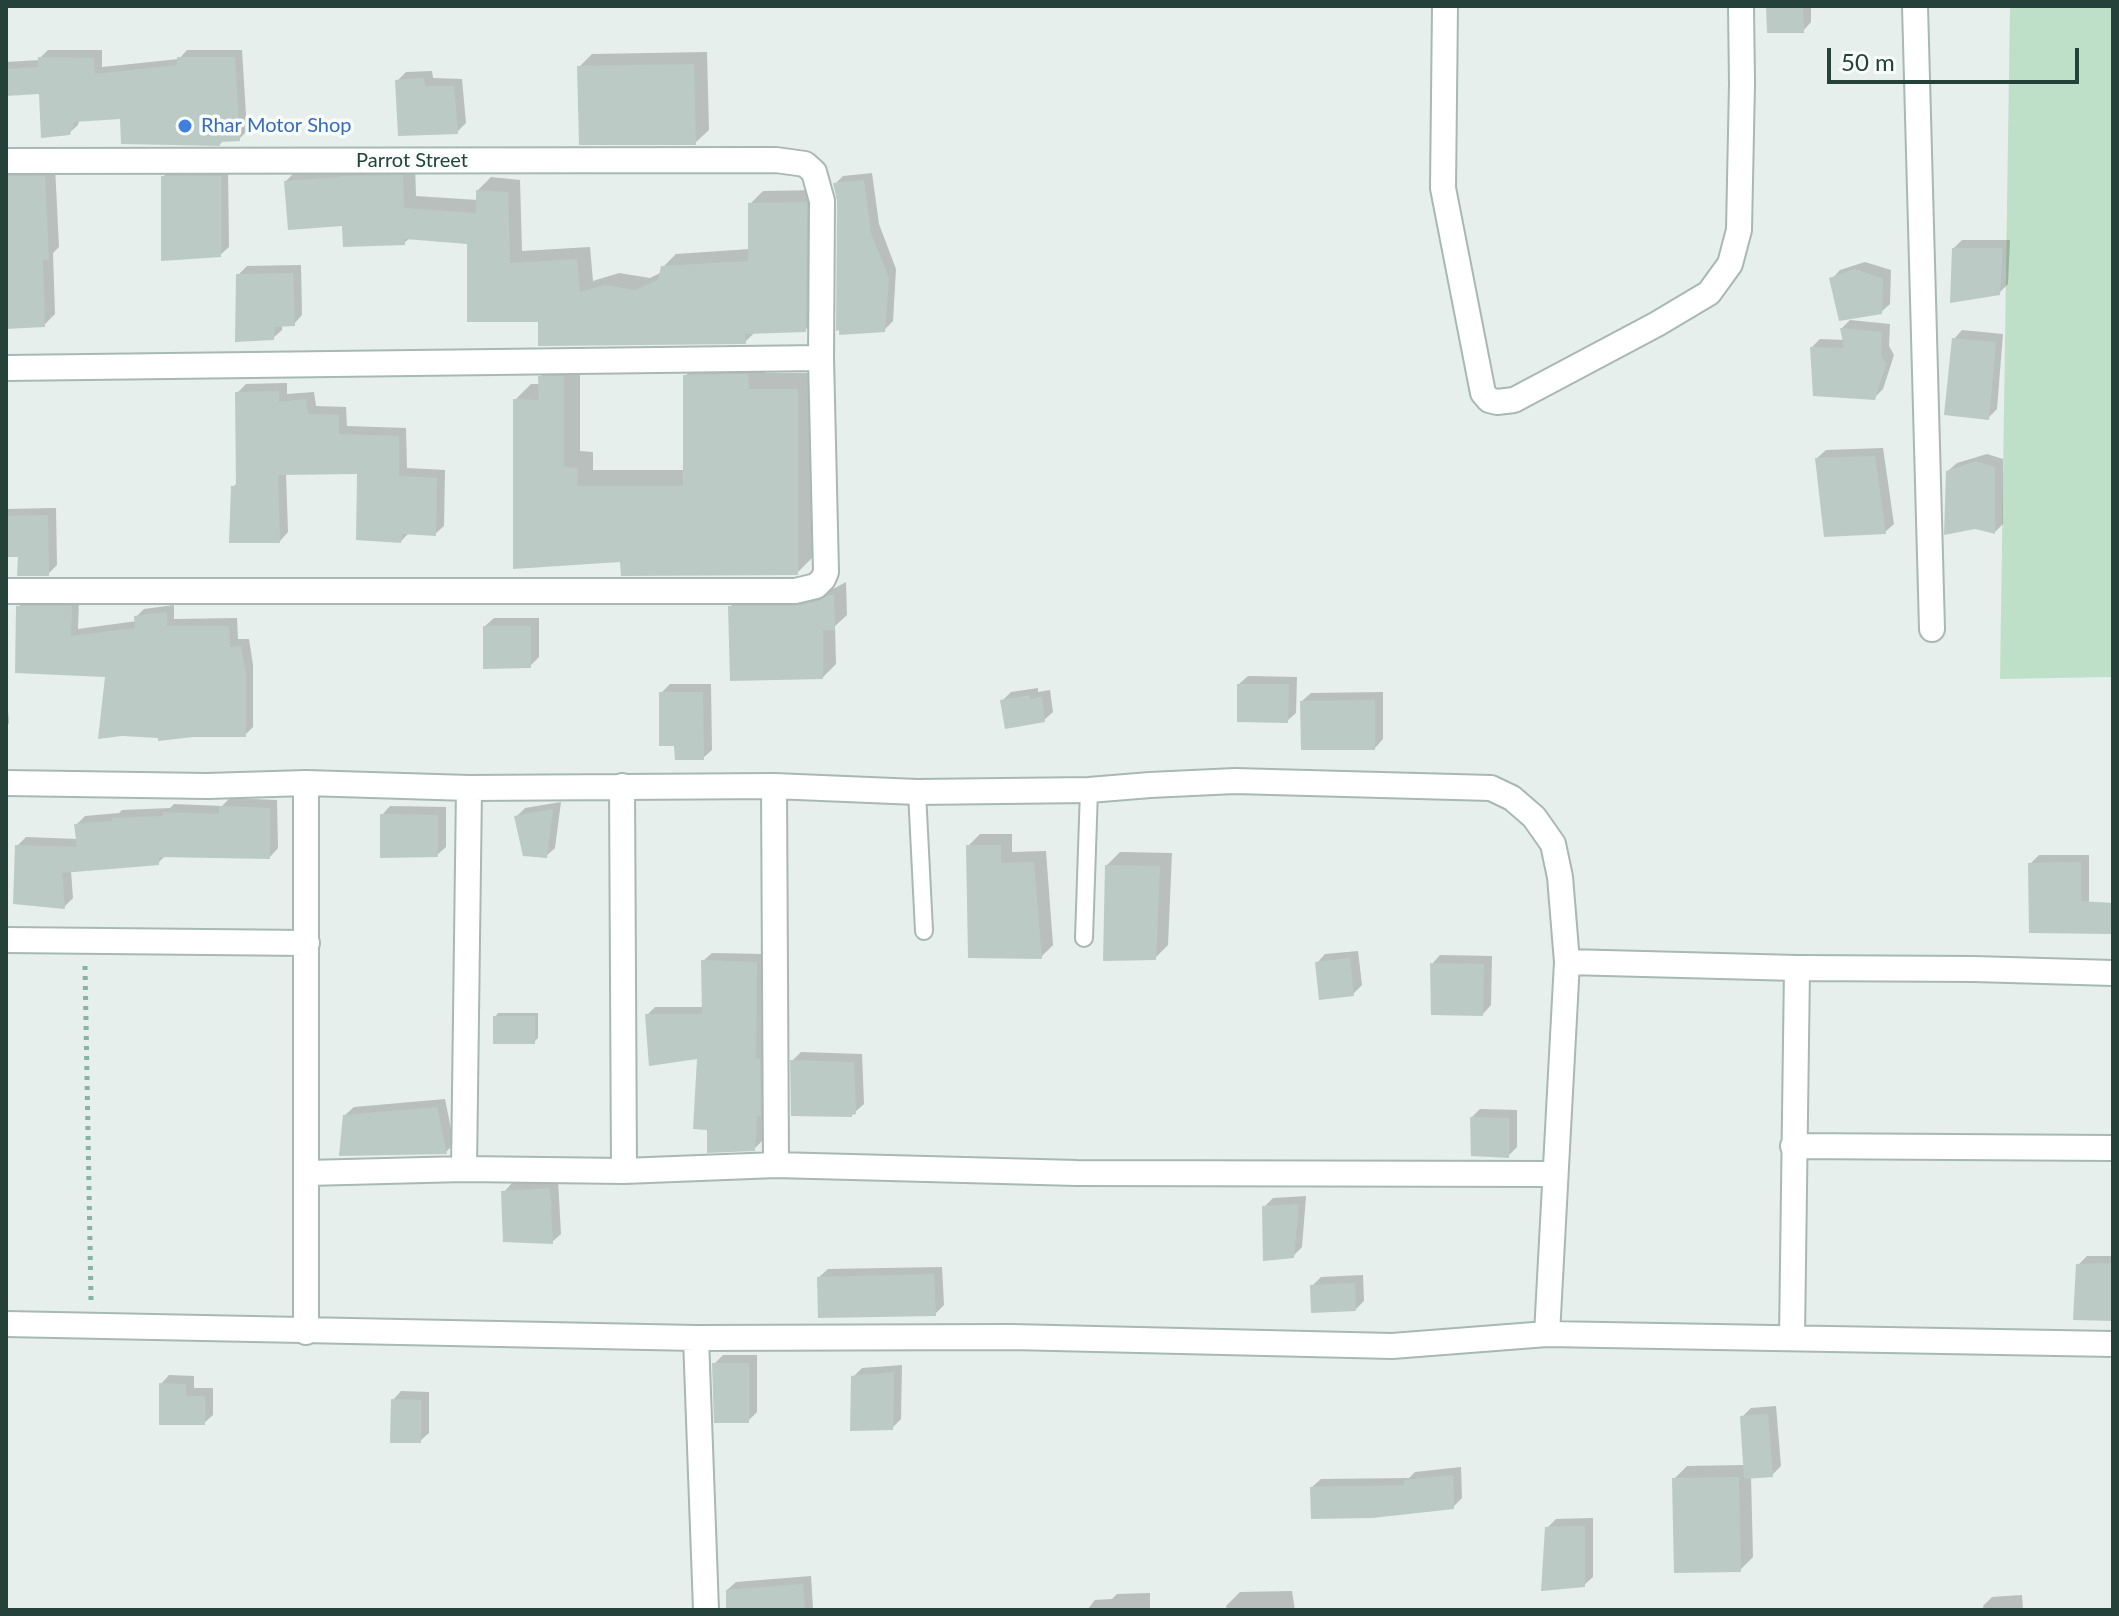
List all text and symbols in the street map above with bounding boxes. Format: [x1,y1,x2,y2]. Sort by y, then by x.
scale bar [1831,32,2083,82]
text: 50 m [1841,47,1895,76]
place label: Rhar Motor Shop [201,114,352,138]
marker: Rhar Motor Shop [176,117,194,135]
street label: Parrot Street [356,149,468,173]

